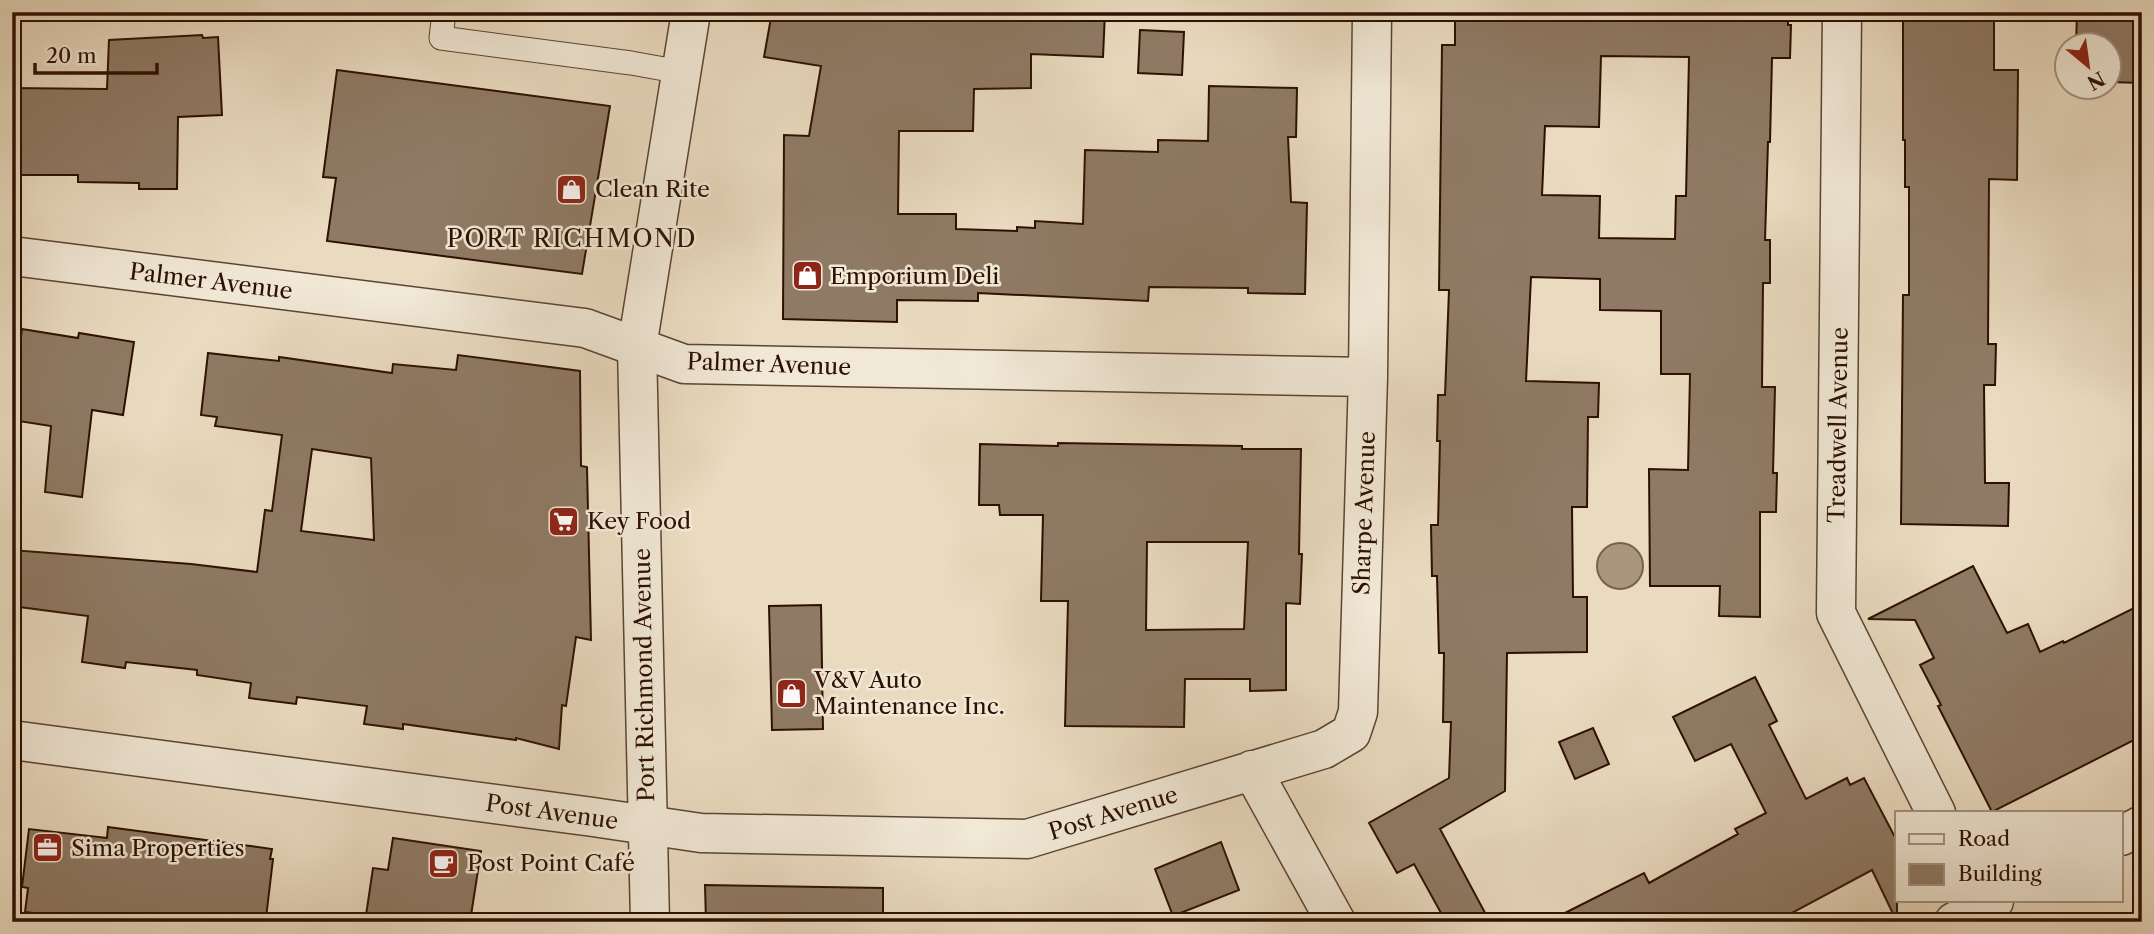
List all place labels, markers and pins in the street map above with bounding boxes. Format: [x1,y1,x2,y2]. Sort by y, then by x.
shop icon: Clean Rite [555,172,589,206]
place label: Clean Rite [595,175,710,203]
shop icon: Emporium Deli [790,259,824,293]
place label: Emporium Deli [830,262,999,290]
supermarket icon: Key Food [547,504,581,538]
place label: Key Food [587,507,691,535]
place label: V&V Auto Maintenance Inc. [813,666,1005,720]
shop icon: V&V Auto Maintenance Inc. [774,676,808,710]
office icon: Sima Properties [31,831,65,865]
place label: Sima Properties [71,834,245,862]
cafe icon: Post Point Café [427,846,461,880]
place label: Post Point Café [467,849,635,877]

